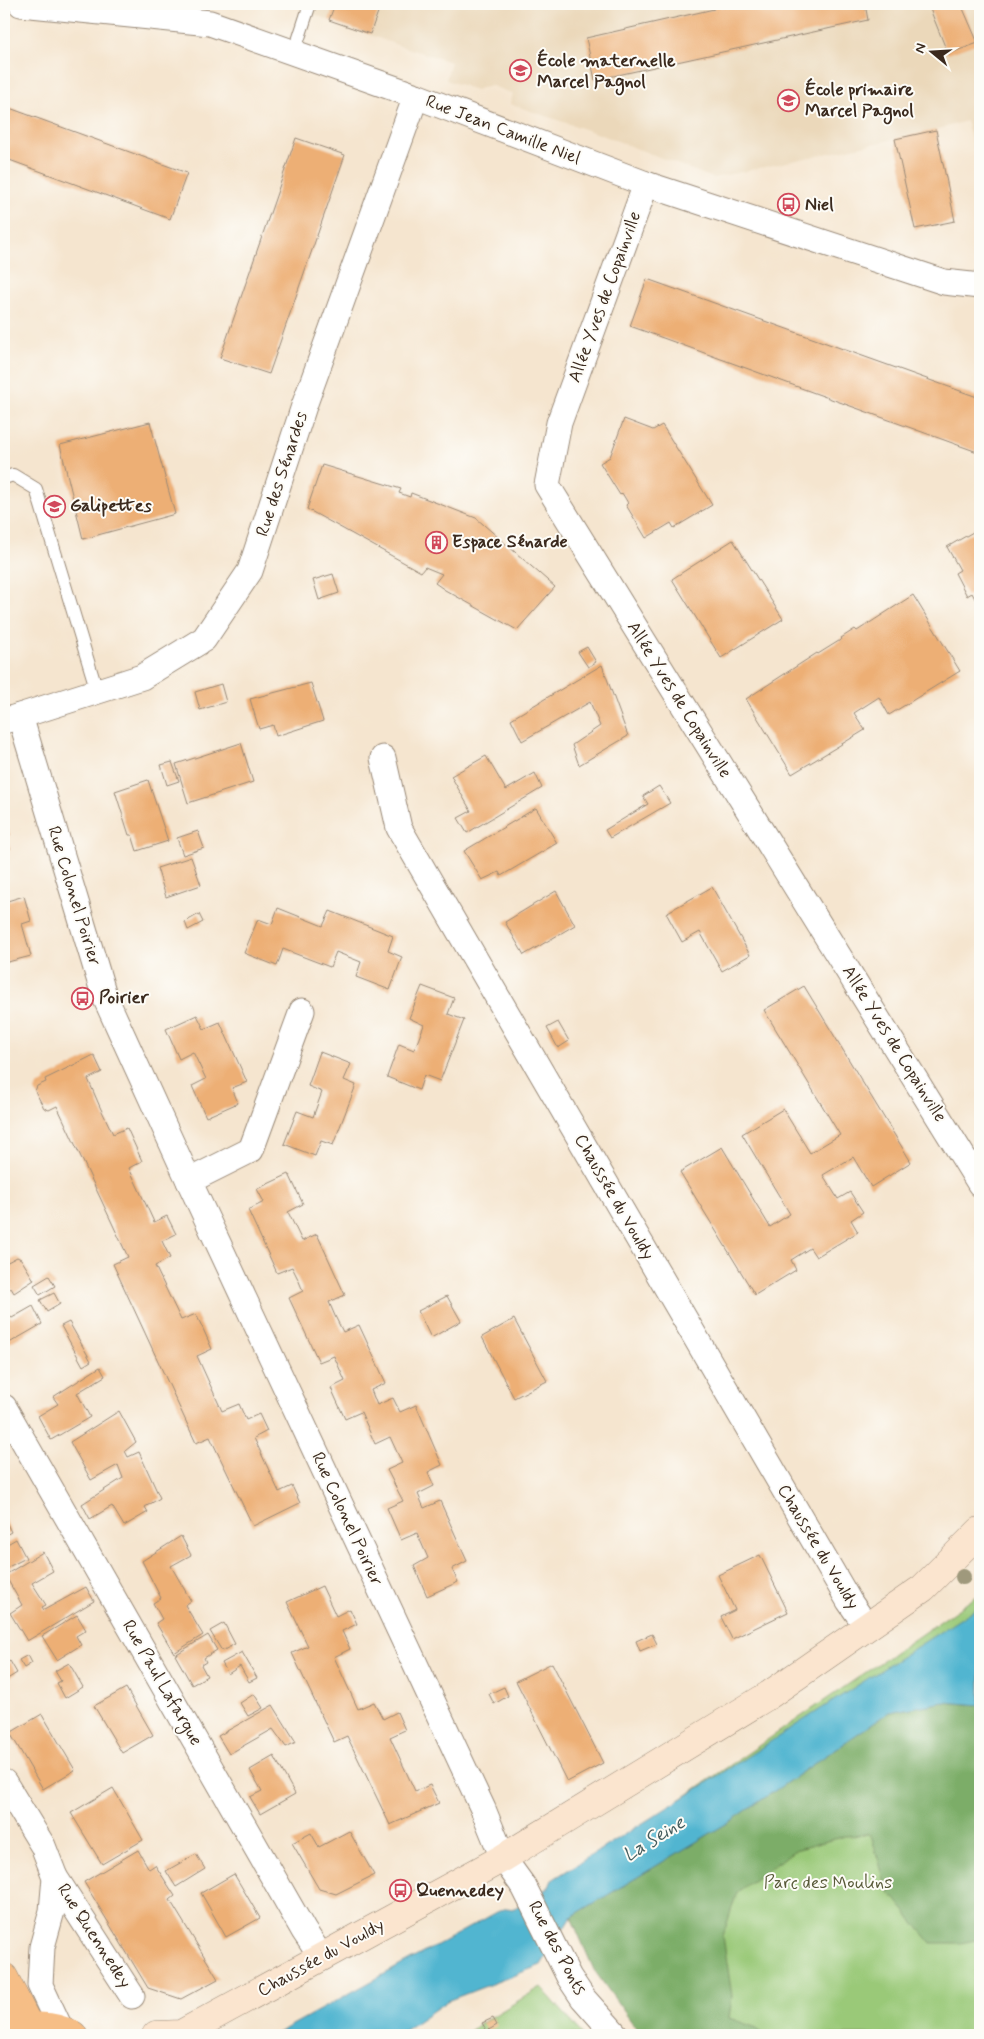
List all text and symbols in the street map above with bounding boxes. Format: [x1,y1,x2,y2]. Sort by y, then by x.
north arrow [906,28,956,78]
text: N [911,41,931,56]
place label: École maternelle Marcel Pagnol [537,48,676,96]
school or university icon: École maternelle Marcel Pagnol [509,59,533,83]
place label: École primaire Marcel Pagnol [805,77,914,125]
school or university icon: École primaire Marcel Pagnol [777,88,801,112]
street label: Rue Jean Camille Niel [422,89,584,171]
bus stop icon: Niel [777,193,801,217]
place label: Niel [805,193,834,217]
street label: Allée Yves de Copainville [563,208,647,386]
street label: Rue des Sénardes [250,408,314,540]
school or university icon: Galipettes [42,494,66,518]
place label: Galipettes [70,494,152,518]
building icon: Espace Sénarde [424,530,448,554]
place label: Espace Sénarde [452,530,568,554]
street label: Allée Yves de Copainville [621,617,737,783]
street label: Rue Colonel Poirier [41,823,107,969]
street label: Allée Yves de Copainville [836,961,952,1127]
bus stop icon: Poirier [71,986,95,1010]
place label: Poirier [99,986,149,1010]
street label: Chaussée du Vouldy [568,1130,660,1264]
street label: Rue Colonel Poirier [305,1448,389,1590]
street label: Chaussée du Vouldy [771,1480,865,1614]
street label: Rue Paul Lafargue [115,1616,208,1751]
water label: La Seine [618,1810,690,1868]
park label: Parc des Moulins [764,1871,892,1895]
street label: Rue Quennedey [51,1879,137,1993]
bus stop icon: Quennedey [388,1879,412,1903]
place label: Quennedey [416,1879,504,1903]
street label: Rue des Ponts [522,1897,592,1999]
street label: Chaussée du Vouldy [253,1913,389,2003]

